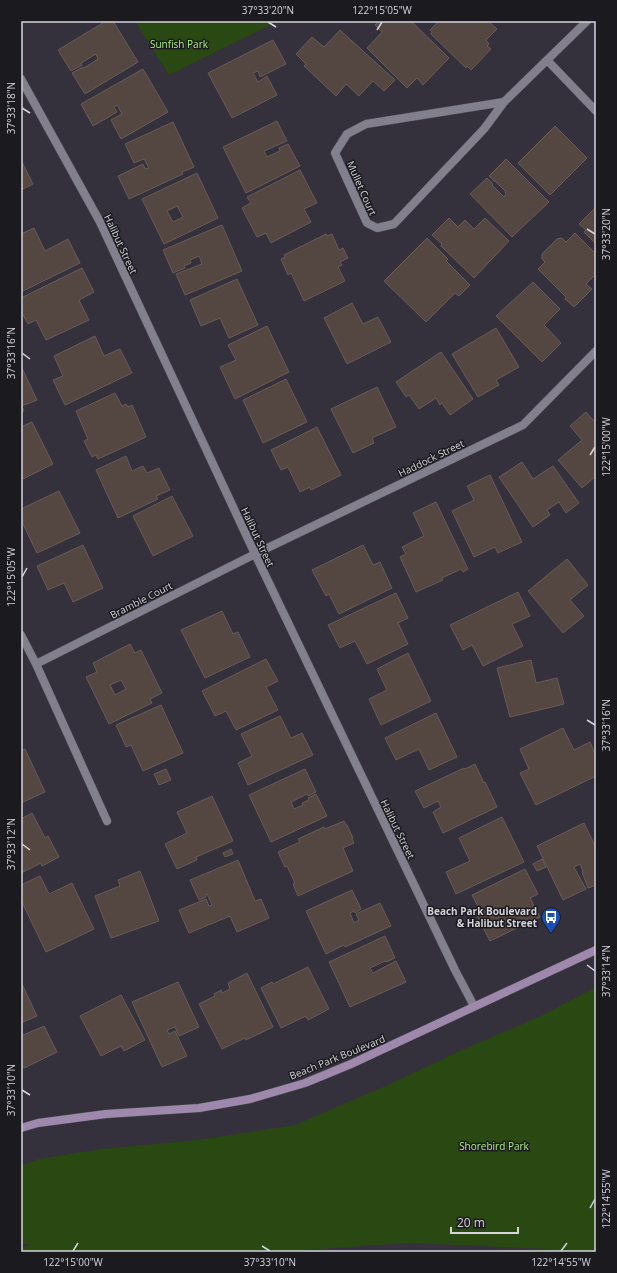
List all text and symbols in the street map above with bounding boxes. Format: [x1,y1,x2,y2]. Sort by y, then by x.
text: 37°33'20"N [242,3,294,17]
text: 122°15'05"W [352,3,413,17]
park label: Sunfish Park [150,37,209,51]
text: 37°33'18"N [4,82,18,134]
street label: Mullet Court [344,159,380,218]
text: 37°33'20"N [599,208,613,260]
street label: Halibut Street [101,212,141,276]
text: 37°33'16"N [4,327,18,379]
text: 122°15'00"W [599,416,613,477]
street label: Haddock Street [396,436,467,480]
street label: Halibut Street [238,505,278,569]
text: 122°15'05"W [4,546,18,607]
street label: Bramble Court [107,578,175,622]
text: 37°33'16"N [599,699,613,751]
street label: Halibut Street [378,797,419,861]
text: 37°33'12"N [4,818,18,870]
place label: Beach Park Boulevard & Halibut Street [427,904,538,930]
bus stop icon: Beach Park Boulevard & Halibut Street [540,906,562,934]
text: 37°33'14"N [599,945,613,997]
street label: Beach Park Boulevard [287,1031,387,1083]
text: 37°33'10"N [4,1064,18,1116]
park label: Shorebird Park [459,1139,530,1153]
text: 122°14'55"W [599,1168,613,1229]
scale bar [451,1209,518,1235]
text: 20 m [457,1214,485,1231]
text: 122°15'00"W [43,1255,104,1269]
text: 37°33'10"N [244,1255,296,1269]
text: 122°14'55"W [531,1255,592,1269]

